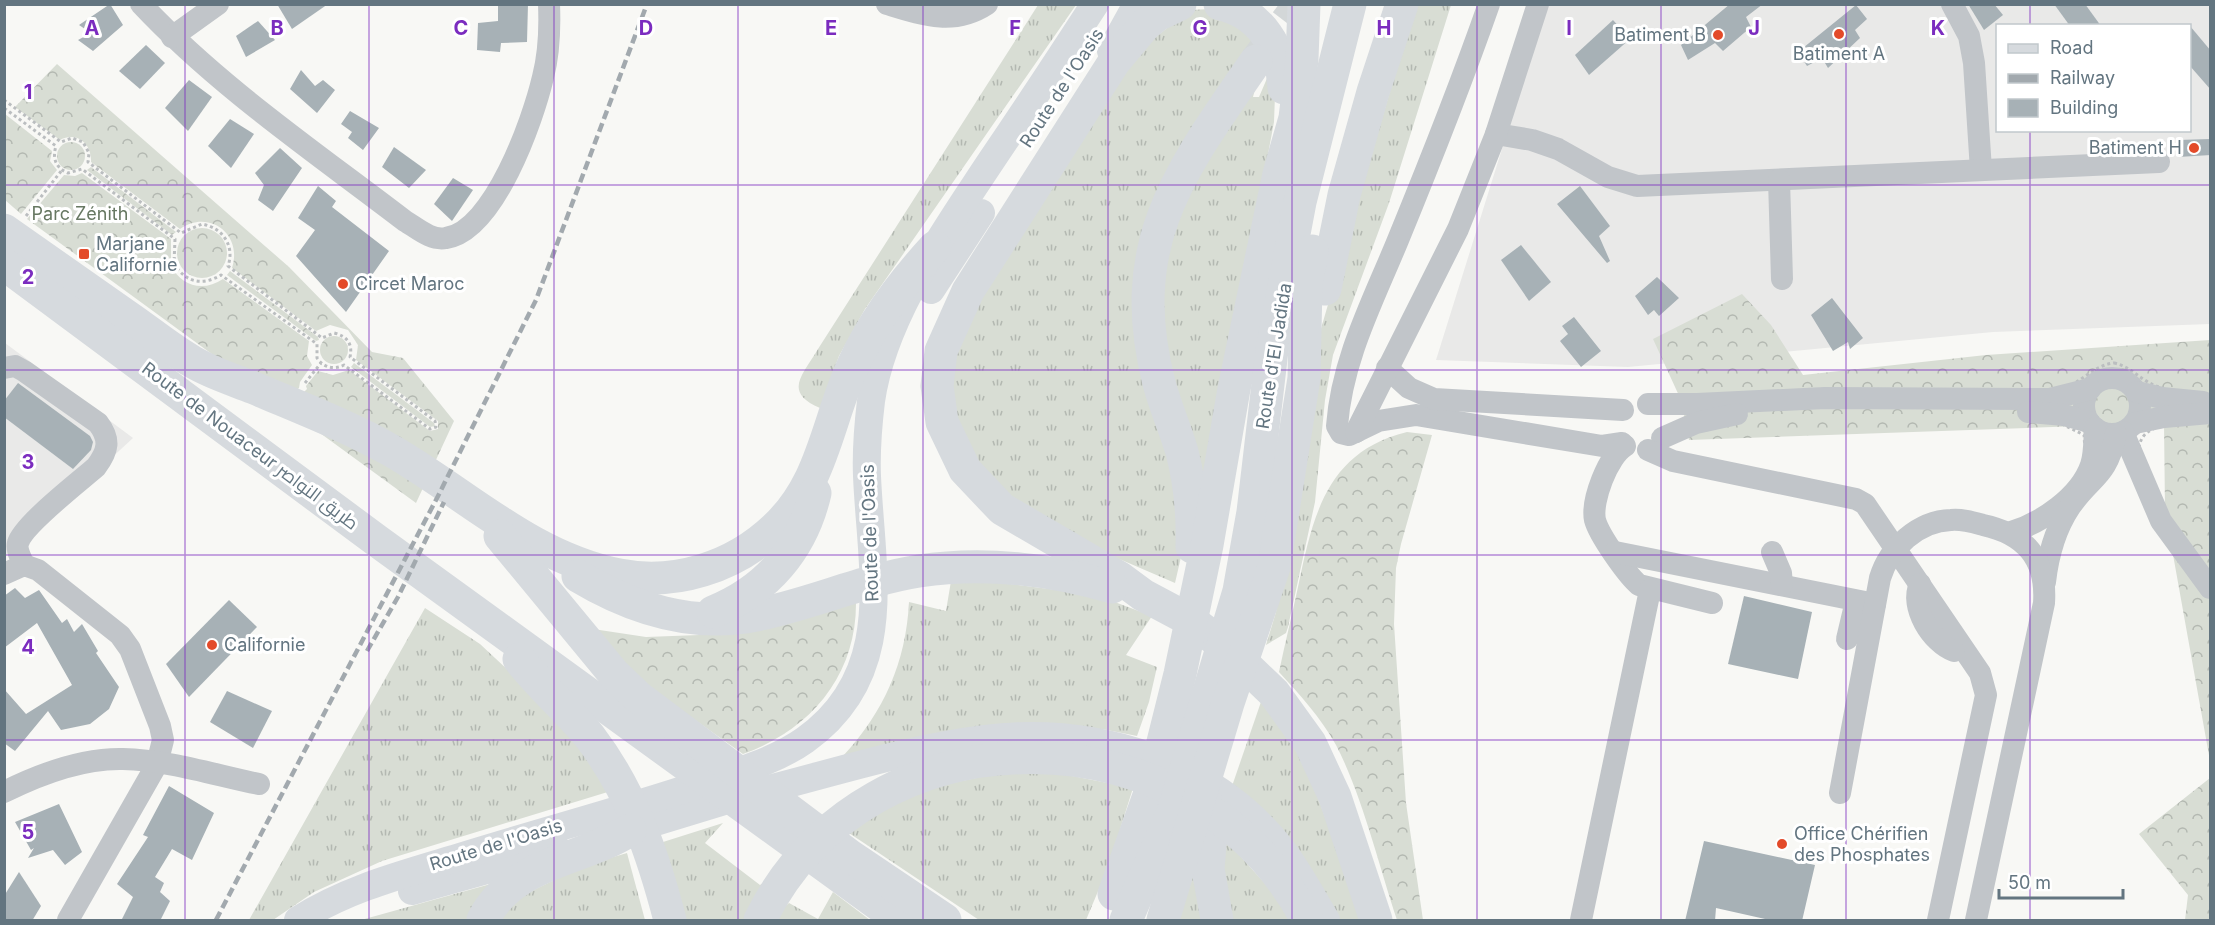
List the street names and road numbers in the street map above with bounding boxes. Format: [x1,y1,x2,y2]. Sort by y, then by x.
street label: Route de l'Oasis [1015,24,1108,151]
street label: Route d'El Jadida [1252,281,1295,430]
street label: Route de Nouaceur طريق النواصر [137,357,362,535]
street label: Route de l'Oasis [857,464,882,602]
street label: Route de l'Oasis [427,814,565,875]

